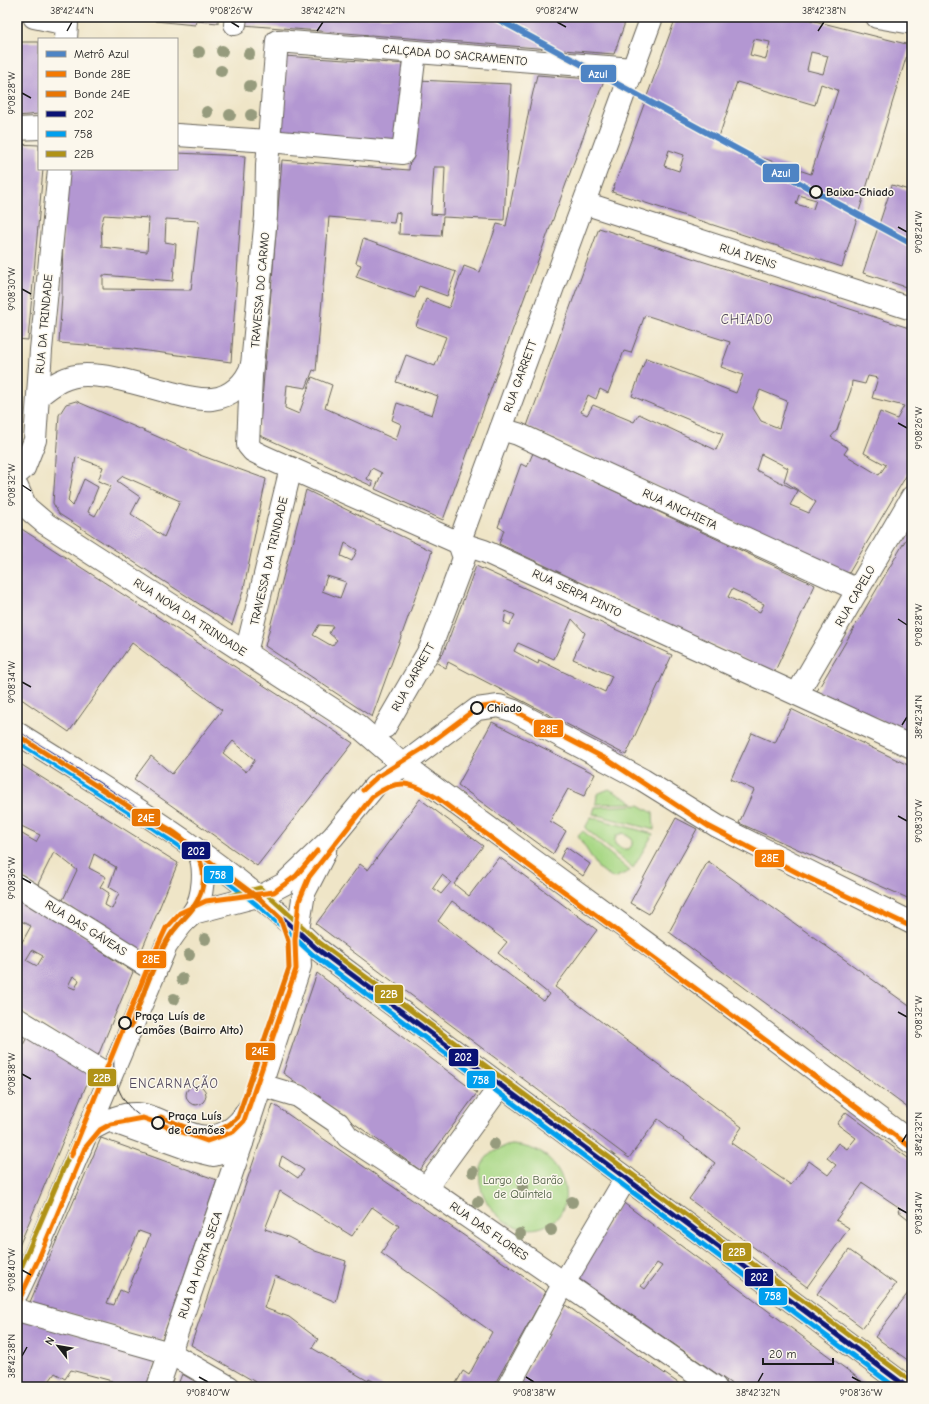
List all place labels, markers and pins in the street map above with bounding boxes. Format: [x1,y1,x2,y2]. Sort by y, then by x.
marker: Baixa-Chiado [809,185,823,199]
place label: Baixa-Chiado [826,185,894,199]
marker: Chiado [470,701,484,715]
place label: Chiado [487,701,522,715]
place label: Praça Luís de Camões (Bairro Alto) [135,1009,244,1037]
marker: Praça Luís de Camões (Bairro Alto) [118,1016,132,1030]
place label: Praça Luís de Camões [168,1109,225,1137]
marker: Praça Luís de Camões [151,1116,165,1130]

